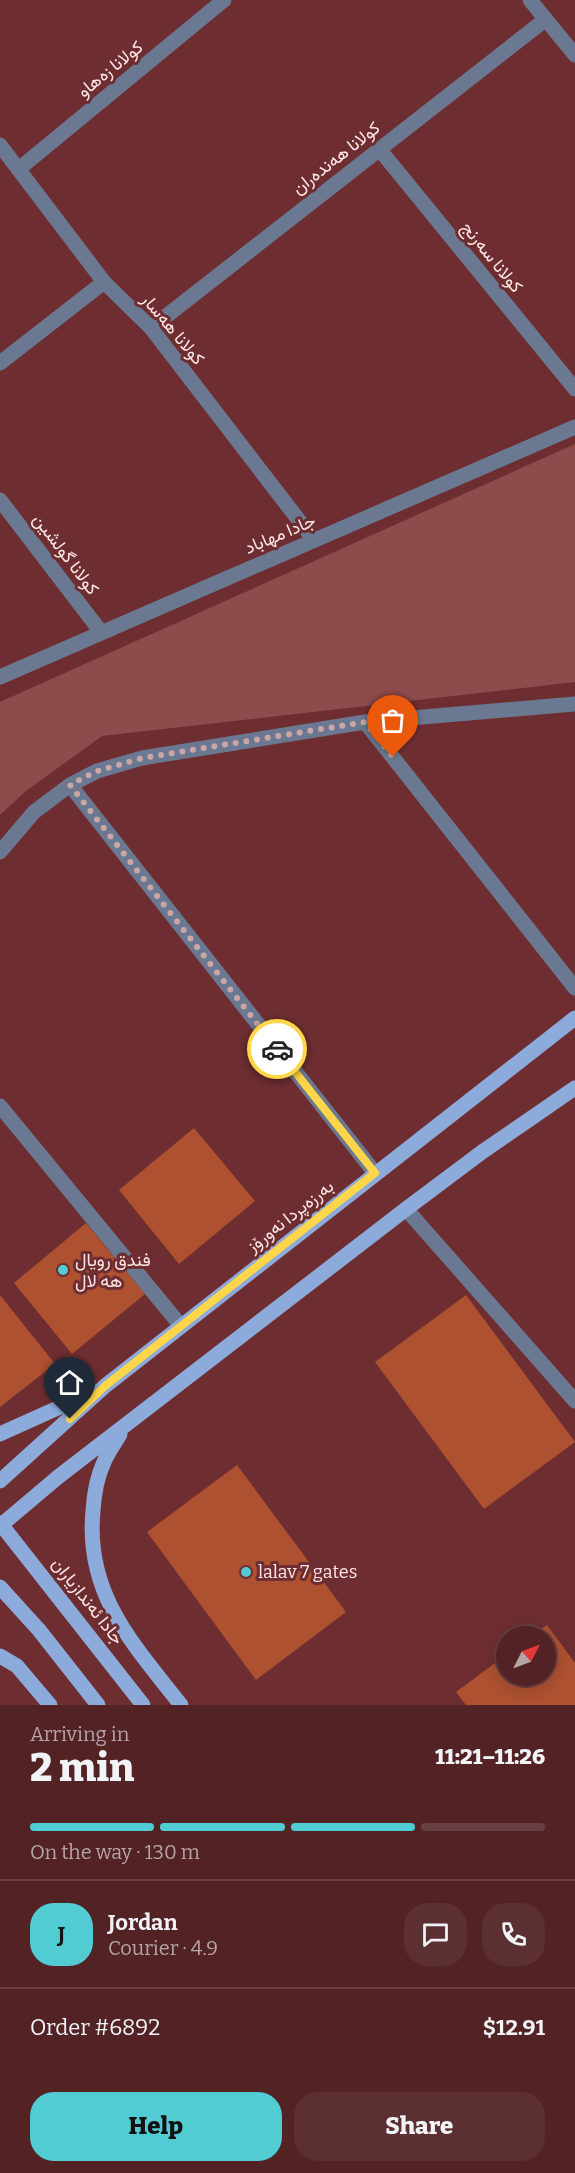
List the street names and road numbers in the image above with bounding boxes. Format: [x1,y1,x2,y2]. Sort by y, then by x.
street label: کولانا زەهاو [73,36,147,102]
street label: کولانا هه‌نده‌ران [288,117,384,199]
street label: کولانا سەرنج [456,217,528,298]
street label: کولانا هه‌سار [136,288,209,369]
street label: کولانا گولشین [28,509,104,599]
street label: جادا مهاباد [241,509,319,559]
street label: بەرزەپردا نەورۆز [241,1175,339,1258]
street label: جادا ئەندازیاران [47,1553,129,1649]

